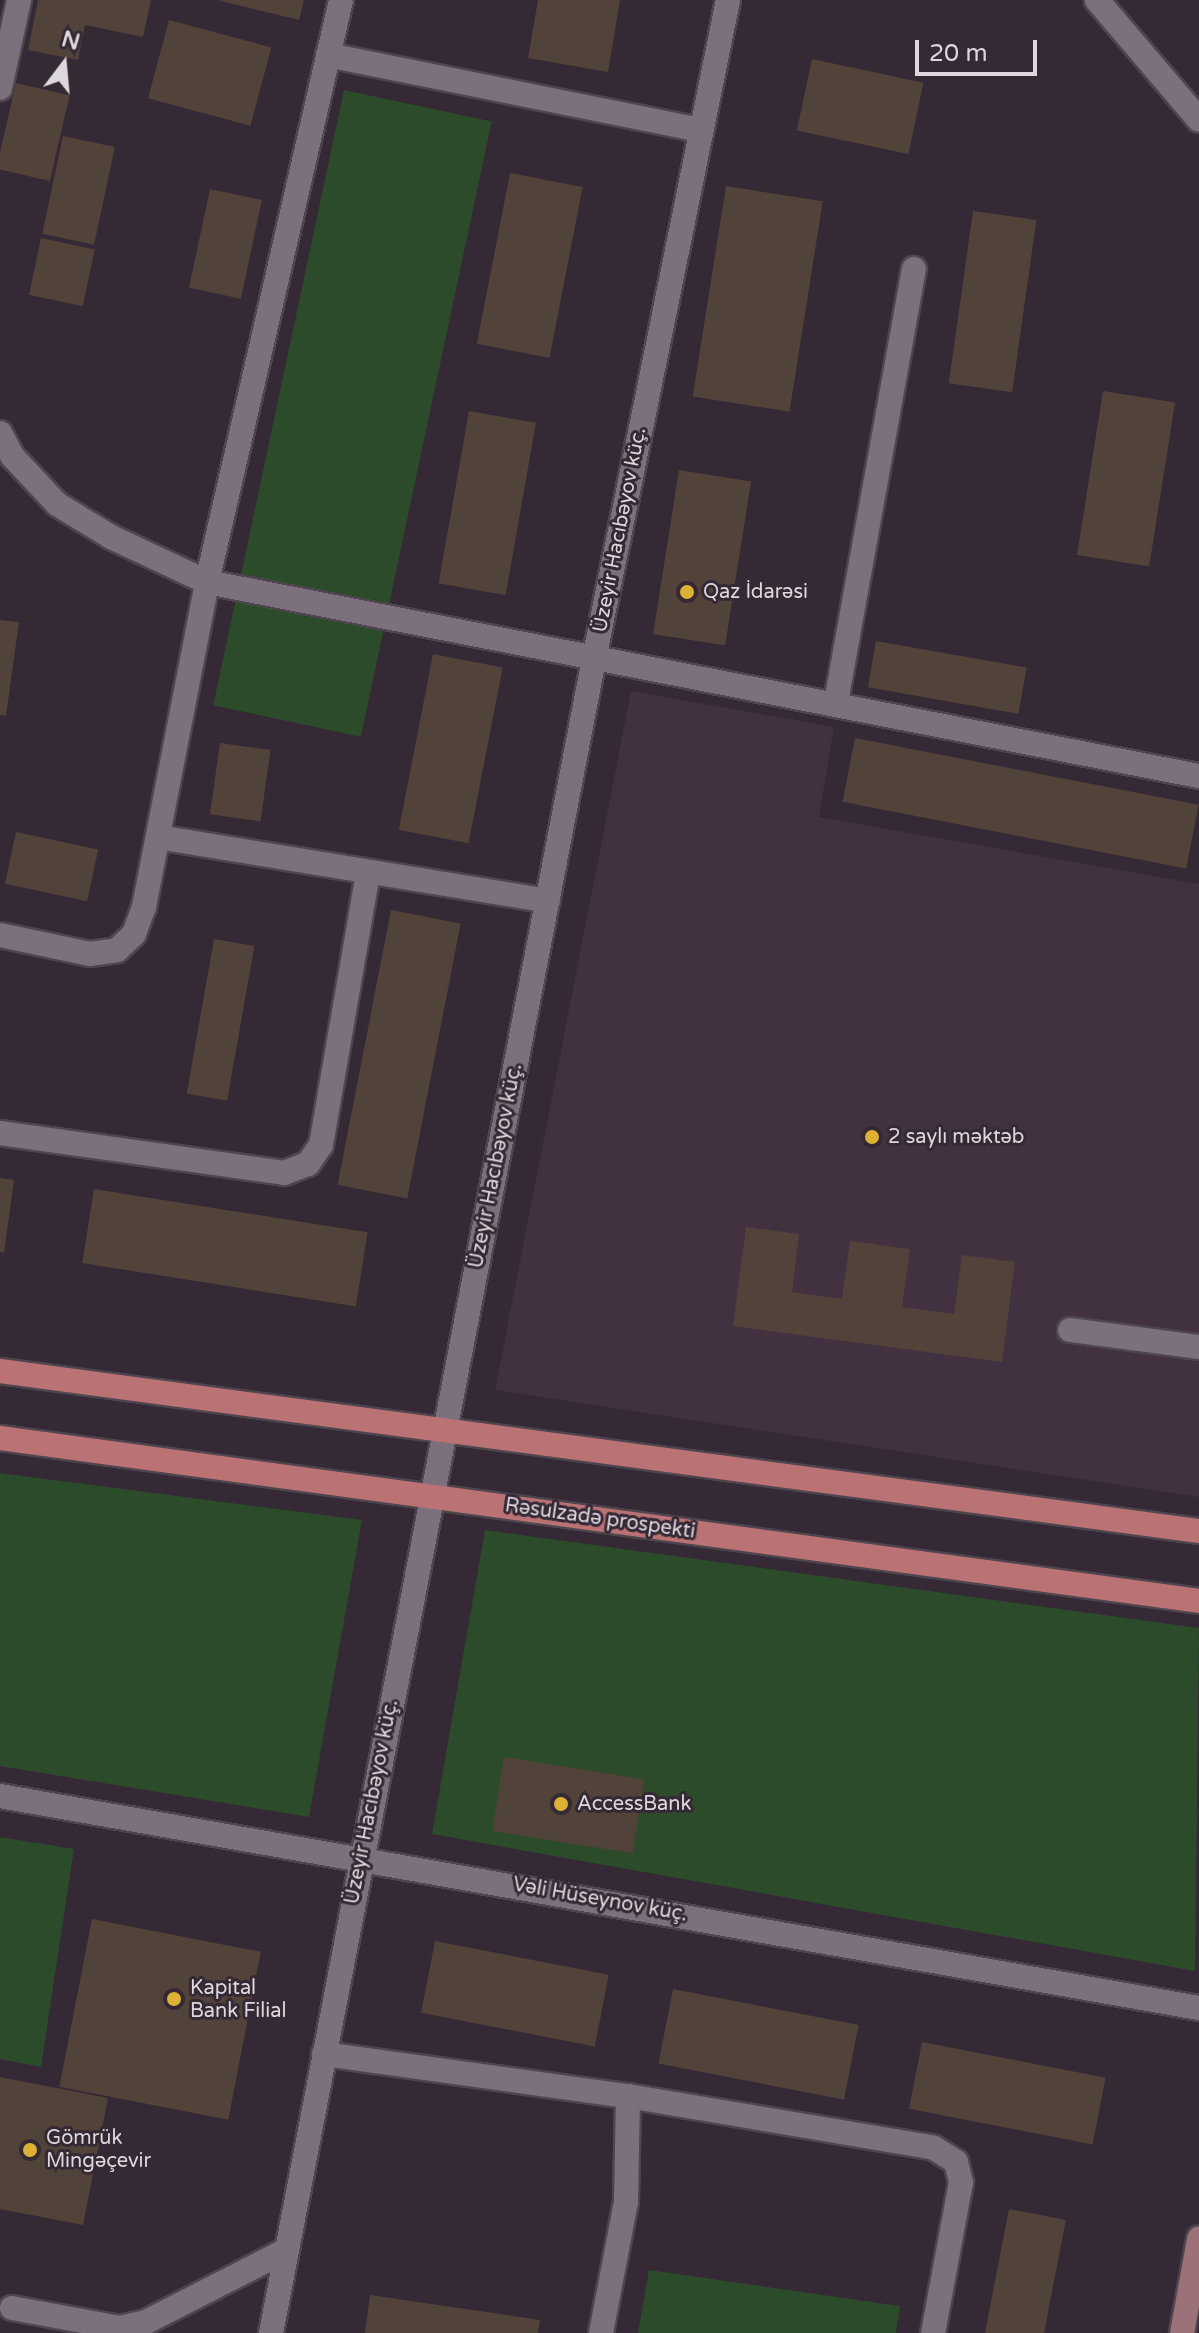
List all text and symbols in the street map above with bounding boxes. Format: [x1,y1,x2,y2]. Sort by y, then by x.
north arrow [24,24,104,104]
scale bar [919,24,1041,74]
text: N [59,26,83,56]
text: 20 m [929,39,987,68]
street label: Üzeyir Hacıbəyov küç. [588,426,652,634]
place label: Qaz İdarəsi [703,580,808,604]
marker: Qaz İdarəsi [678,583,696,601]
street label: Üzeyir Hacıbəyov küç. [464,1062,528,1270]
place label: 2 saylı məktəb [888,1125,1024,1149]
marker: 2 saylı məktəb [863,1128,881,1146]
street label: Rəsulzadə prospekti [503,1494,697,1544]
street label: Üzeyir Hacıbəyov küç. [340,1698,404,1906]
place label: AccessBank [577,1792,691,1816]
marker: AccessBank [552,1795,570,1813]
street label: Vəli Hüseynov küç. [511,1873,689,1927]
place label: Kapital Bank Filial [190,1976,286,2023]
marker: Kapital Bank Filial [165,1990,183,2008]
place label: Gömrük Mingəçevir [46,2126,151,2173]
marker: Gömrük Mingəçevir [21,2141,39,2159]

